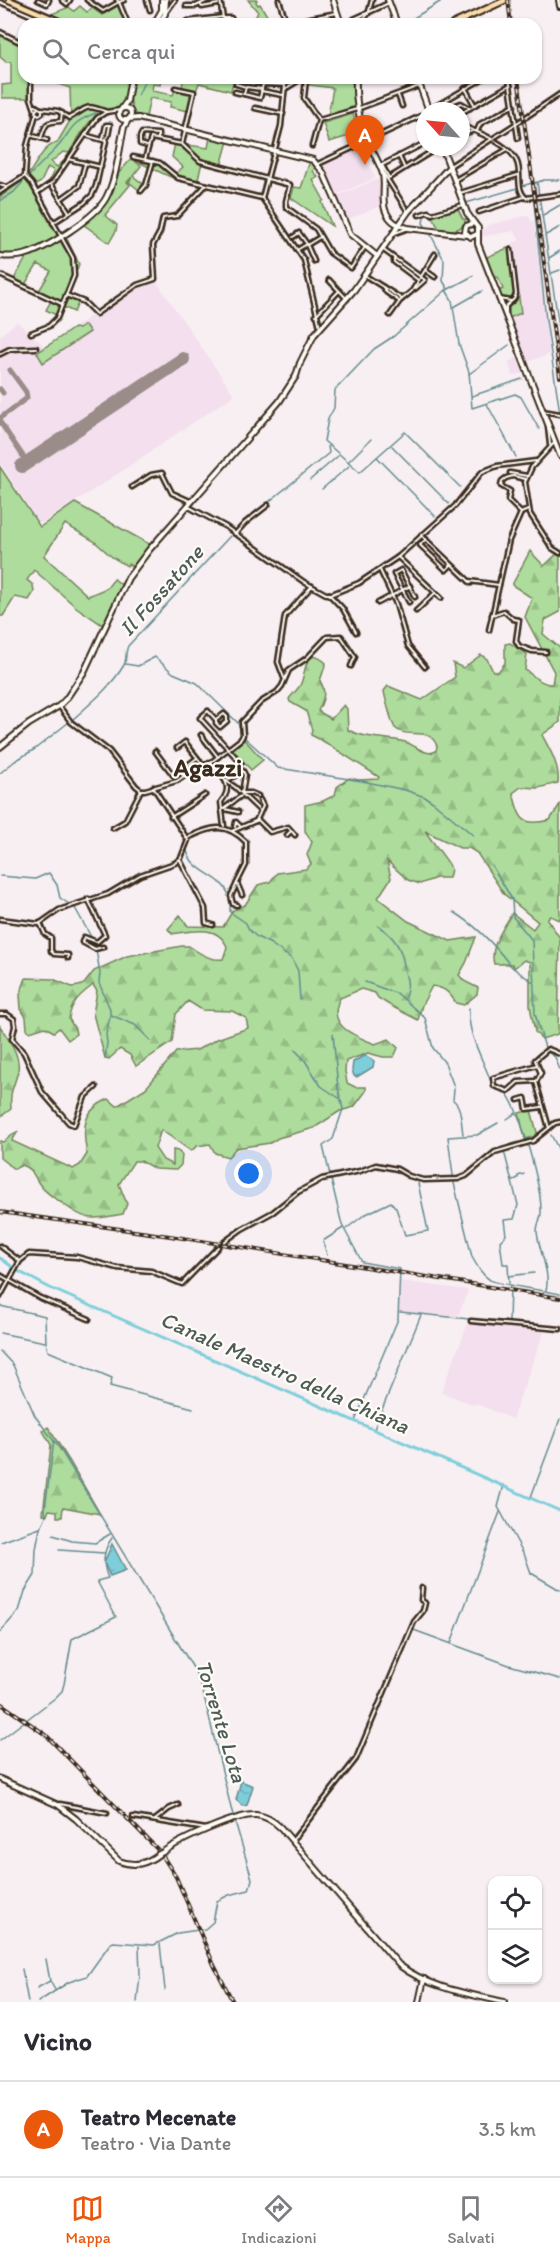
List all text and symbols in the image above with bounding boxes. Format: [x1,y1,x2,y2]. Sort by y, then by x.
search box [18,18,542,84]
icon: search [39,35,72,68]
text: Cerca qui [87,38,175,65]
north arrow [416,102,470,156]
pin: A [346,116,385,165]
water label: Il Fossatone [113,538,210,642]
district label: Agazzi [173,753,242,783]
your location [234,1159,263,1188]
water label: Canale Maestro della Chiana [156,1305,414,1440]
water label: Torrente Lota [190,1657,253,1787]
map controls [488,1876,542,1984]
button: locate [488,1876,542,1930]
button: layers [488,1930,542,1984]
text: Vicino [24,2025,92,2057]
text: Teatro Mecenate [81,2104,236,2131]
text: A [37,2117,50,2141]
text: 3.5 km [479,2117,536,2141]
text: Teatro · Via Dante [81,2131,231,2155]
tab: Mappa [65,2192,111,2247]
tab: Indicazioni [241,2192,317,2247]
tab: Salvati [447,2192,495,2247]

